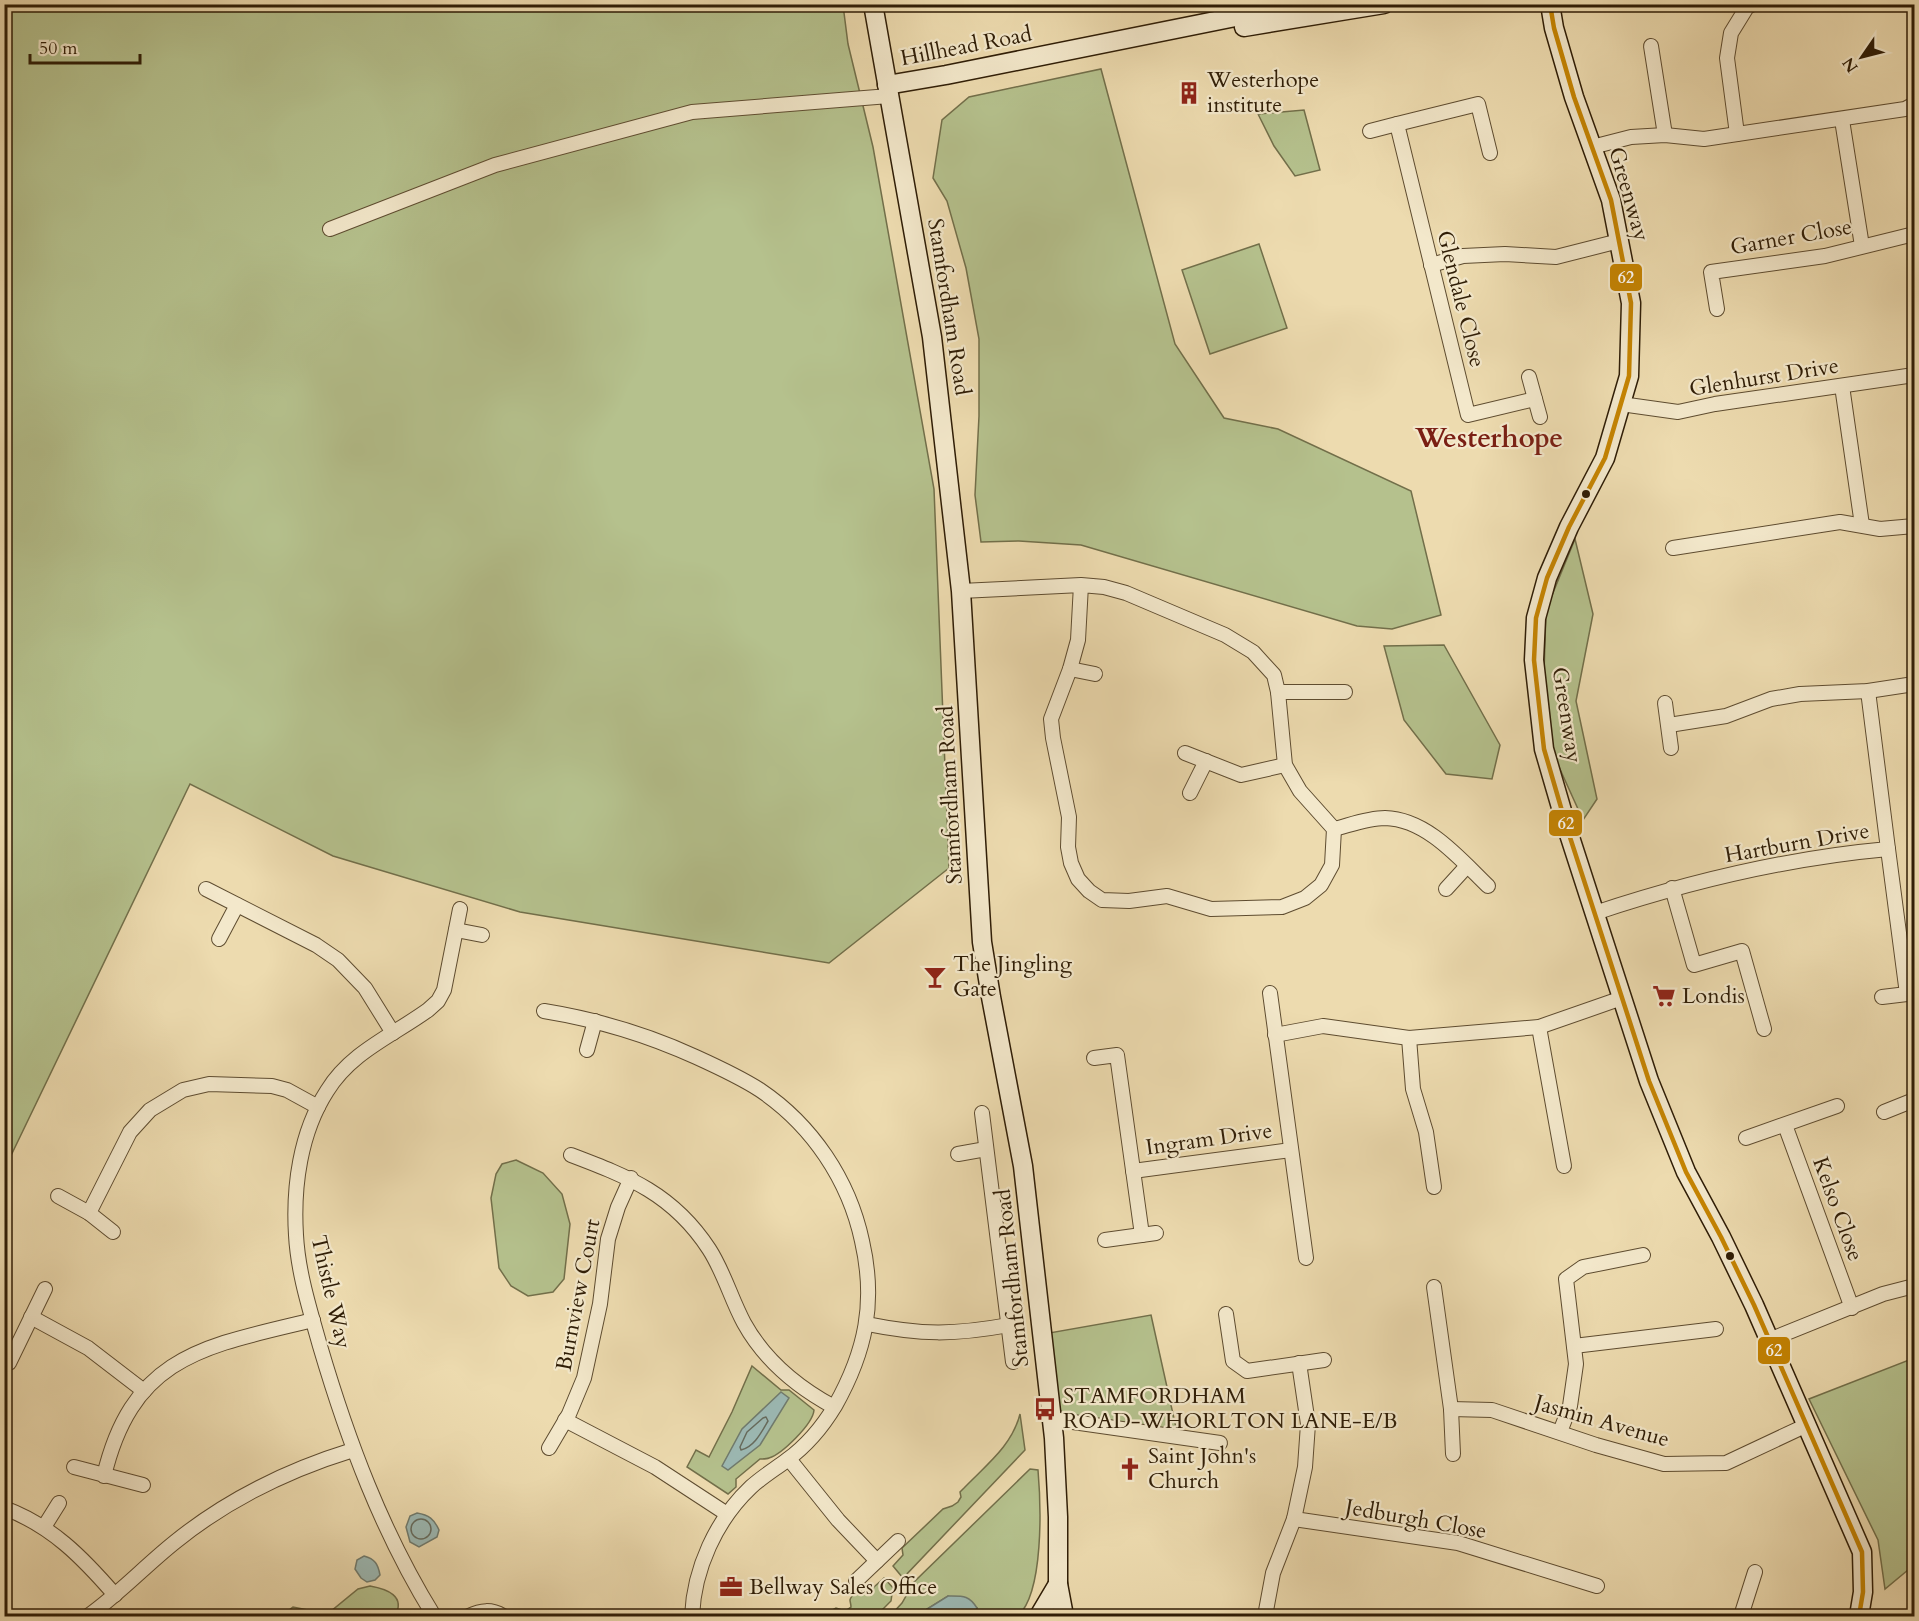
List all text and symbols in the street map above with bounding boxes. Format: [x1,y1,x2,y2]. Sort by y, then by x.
street label: Hillhead Road [898,19,1035,73]
scale bar [30,27,140,65]
north arrow [1832,27,1892,87]
text: 50 m [39,36,78,61]
text: N [1837,53,1864,77]
place label: Westerhope institute [1206,65,1319,120]
building icon: Westerhope institute [1176,80,1202,106]
street label: Greenway [1601,143,1657,245]
street label: Garner Close [1728,212,1854,262]
street label: Stamfordham Road [920,216,978,398]
street label: Glendale Close [1430,228,1492,370]
line badge: 62 [1609,263,1643,292]
text: 62 [1618,267,1634,289]
street label: Glenhurst Drive [1687,350,1841,404]
district label: Westerhope [1414,419,1563,457]
unlabelled marker [1580,488,1592,500]
street label: Greenway [1545,665,1589,765]
street label: Stamfordham Road [930,705,970,885]
line badge: 62 [1548,809,1583,837]
text: 62 [1558,813,1574,835]
street label: Hartburn Drive [1722,816,1872,870]
place label: The Jingling Gate [953,949,1073,1004]
bar icon: The Jingling Gate [922,964,948,990]
place label: Londis [1682,981,1745,1011]
supermarket icon: Londis [1651,983,1677,1009]
street label: Ingram Drive [1144,1115,1274,1163]
street label: Kelso Close [1805,1153,1871,1265]
street label: Stamfordham Road [988,1187,1036,1369]
street label: Burnview Court [549,1216,607,1374]
street label: Thistle Way [303,1232,359,1352]
unlabelled marker [1724,1250,1736,1262]
line badge: 62 [1757,1336,1791,1365]
text: 62 [1766,1340,1782,1362]
place label: STAMFORDHAM ROAD-WHORLTON LANE-E/B [1063,1381,1397,1436]
street label: Jasmin Avenue [1528,1387,1673,1455]
bus stop icon: STAMFORDHAM ROAD-WHORLTON LANE-E/B [1032,1396,1058,1422]
place label: Saint John's Church [1148,1441,1256,1496]
church icon: Saint John's Church [1117,1456,1143,1482]
street label: Jedburgh Close [1340,1491,1489,1546]
place label: Bellway Sales Office [749,1572,937,1602]
office icon: Bellway Sales Office [718,1574,744,1600]

